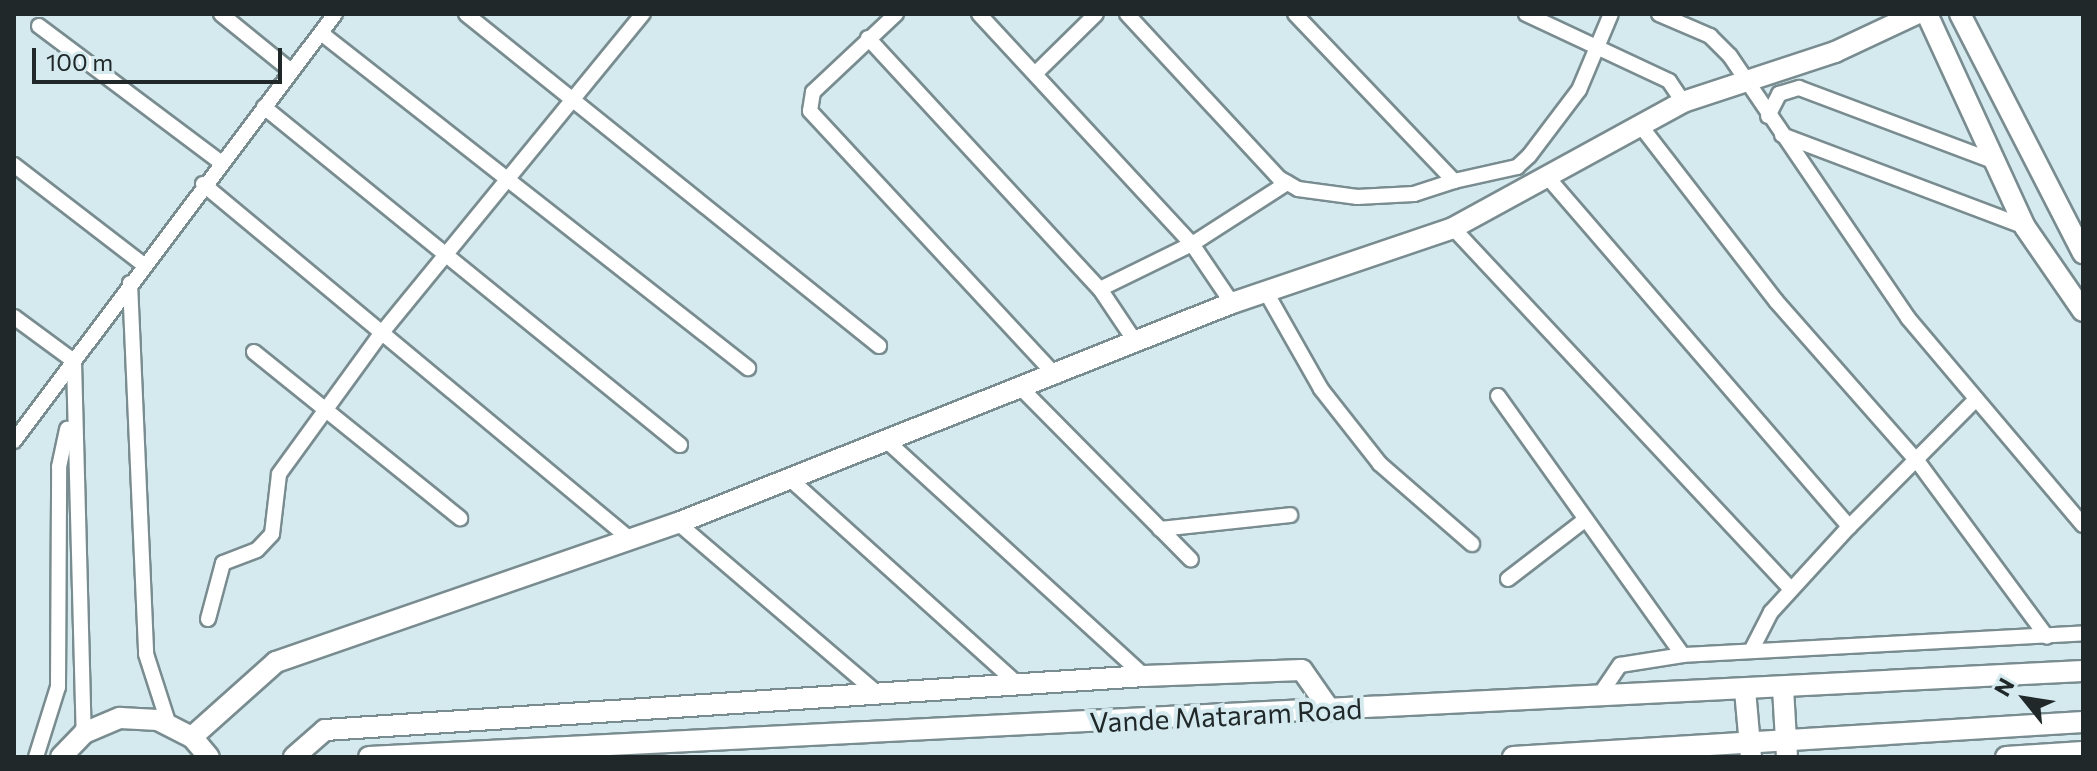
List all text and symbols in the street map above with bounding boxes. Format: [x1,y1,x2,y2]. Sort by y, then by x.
scale bar [36,32,286,82]
text: 100 m [46,47,113,76]
north arrow [1985,659,2065,739]
text: N [1988,673,2020,701]
street label: Vande Mataram Road [1089,691,1363,739]

